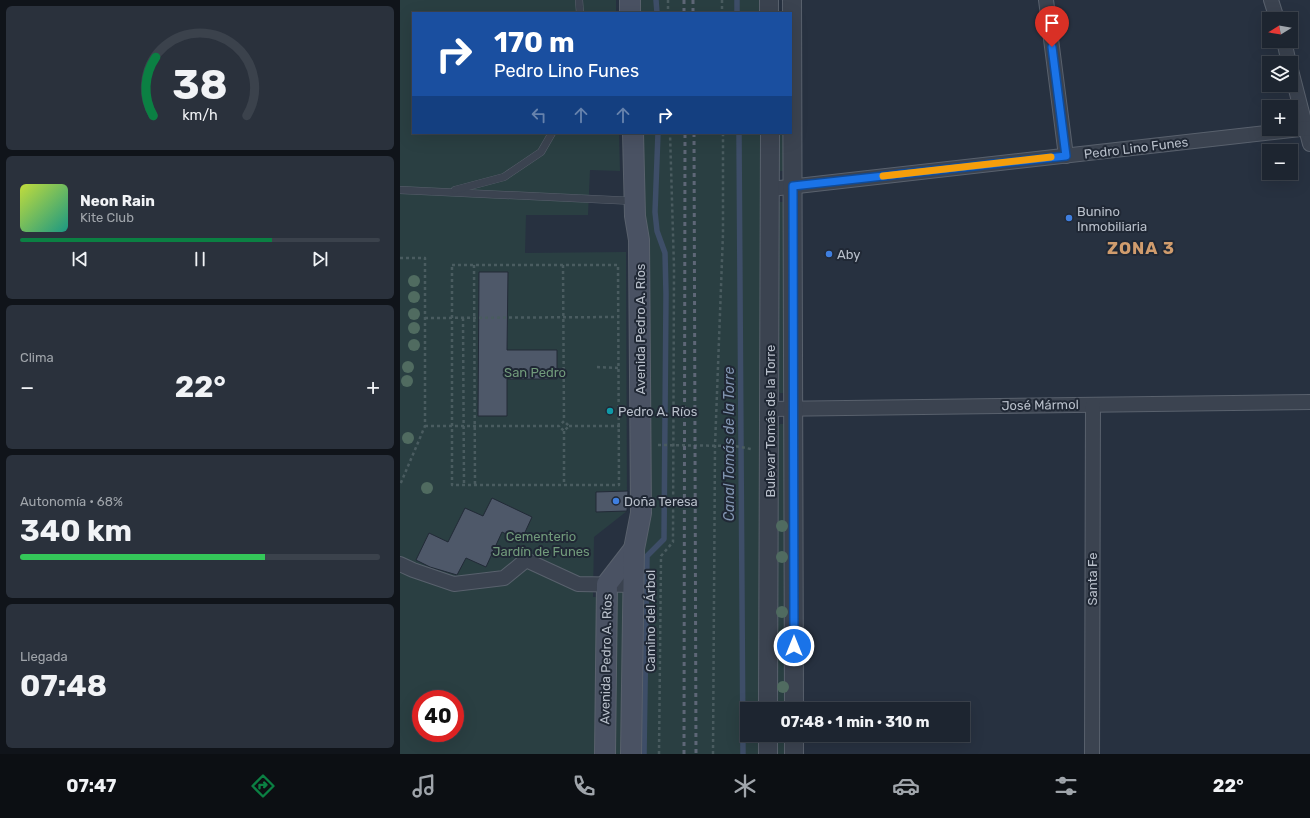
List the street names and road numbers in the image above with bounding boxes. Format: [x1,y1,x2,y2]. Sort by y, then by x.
street label: Pedro Lino Funes [1083,134,1189,162]
street label: Avenida Pedro A. Ríos [633,263,648,394]
street label: Bulevar Tomás de la Torre [763,345,778,497]
street label: José Mármol [1001,397,1079,413]
street label: Santa Fe [1085,552,1100,606]
street label: Camino del Árbol [643,570,658,672]
street label: Avenida Pedro A. Ríos [597,593,615,725]

